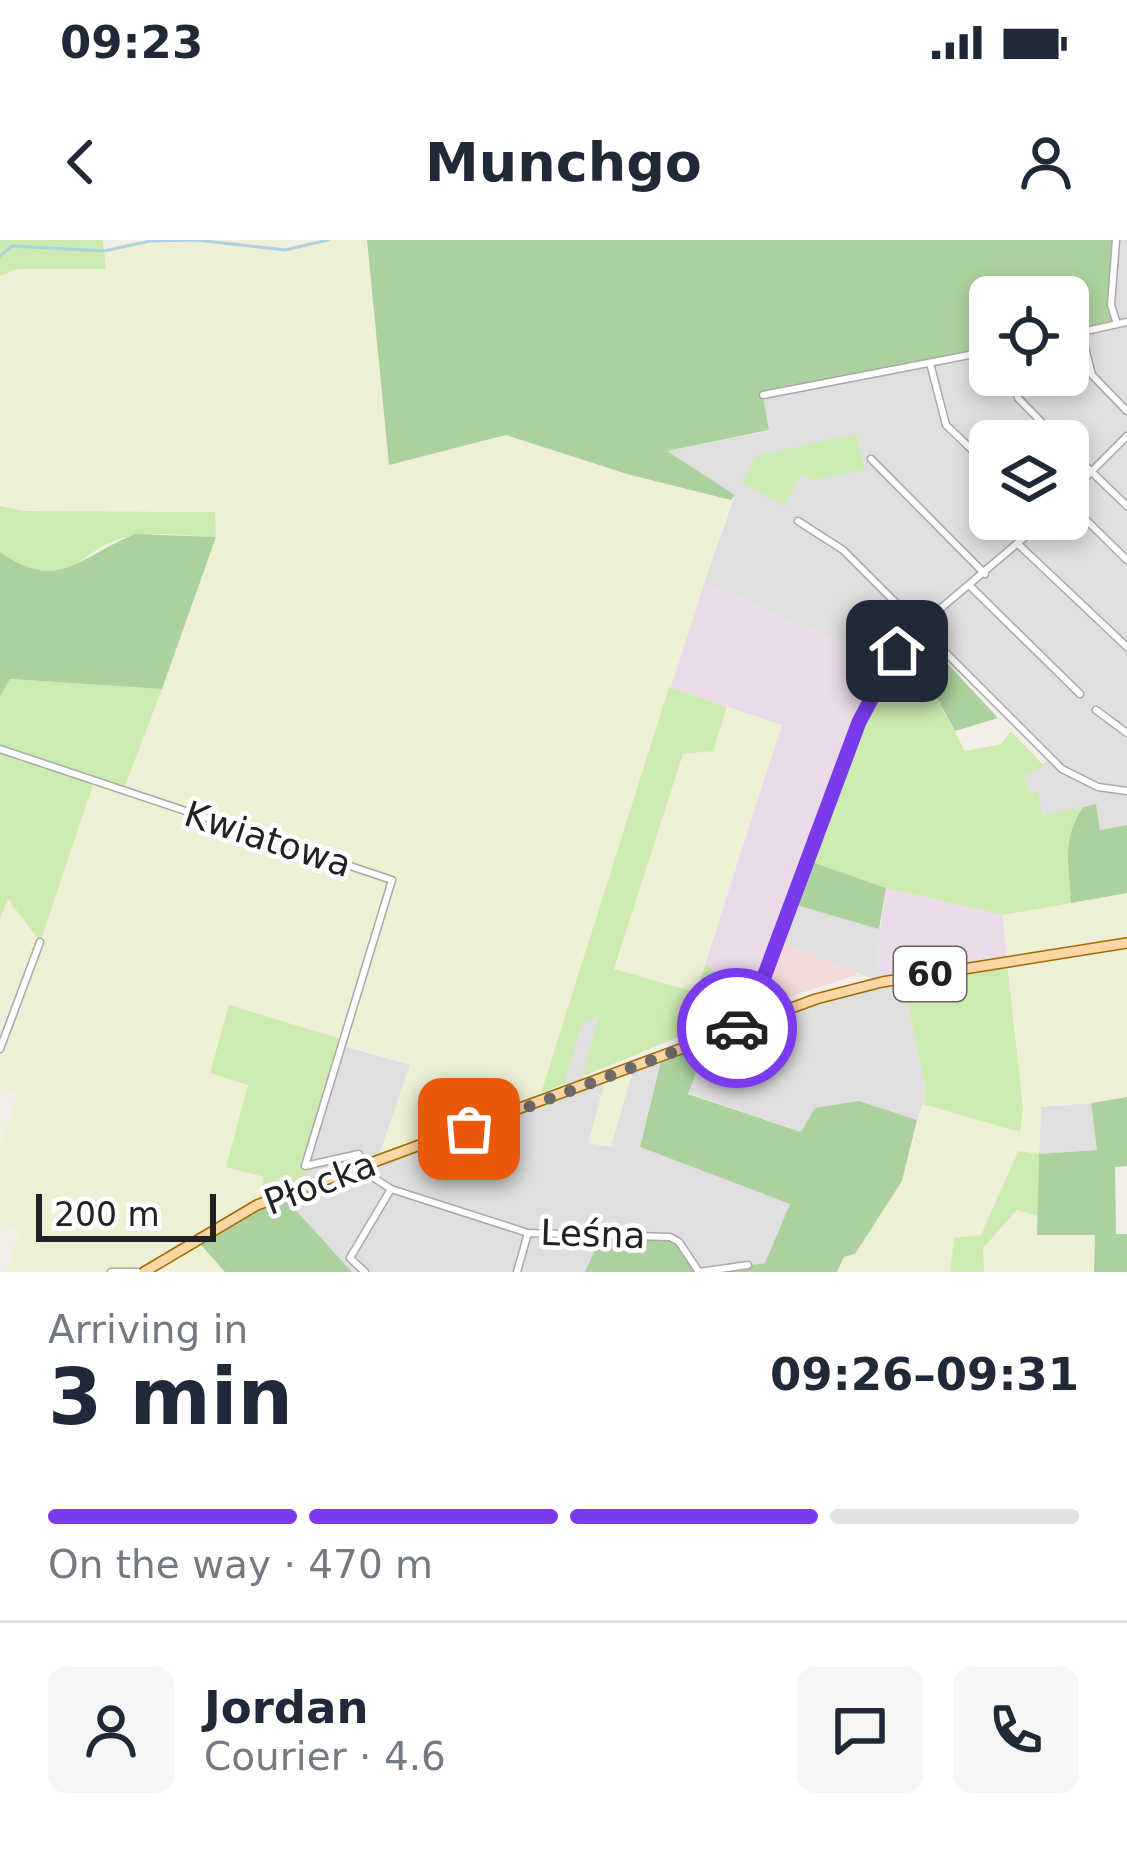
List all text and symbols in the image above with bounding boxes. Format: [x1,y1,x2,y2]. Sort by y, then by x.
text: 09:23 [60,16,203,69]
icon: back [48,129,114,195]
icon: person [1013,129,1079,195]
text: Munchgo [425,131,702,194]
map controls [969,276,1089,540]
button: locate [969,276,1089,396]
button: layers [969,420,1089,540]
pin [846,600,948,702]
icon: home [864,618,930,684]
street label: Kwiatowa [180,793,356,885]
road number: 60 [894,947,966,1001]
courier [677,968,797,1088]
icon: car [704,995,770,1061]
pin [418,1078,520,1180]
icon: bag [436,1096,502,1162]
street label: Płocka [258,1143,382,1223]
scale bar [36,1188,216,1241]
text: 200 m [54,1195,160,1234]
street label: Leśna [540,1212,646,1256]
text: Arriving in [48,1307,248,1352]
text: 09:26–09:31 [770,1348,1079,1401]
text: 3 min [48,1352,293,1442]
text: On the way · 470 m [48,1542,433,1587]
button: person [48,1667,174,1793]
button: chat [797,1667,923,1793]
button: phone [953,1667,1079,1793]
text: Jordan [204,1681,368,1734]
text: Courier · 4.6 [204,1734,446,1779]

